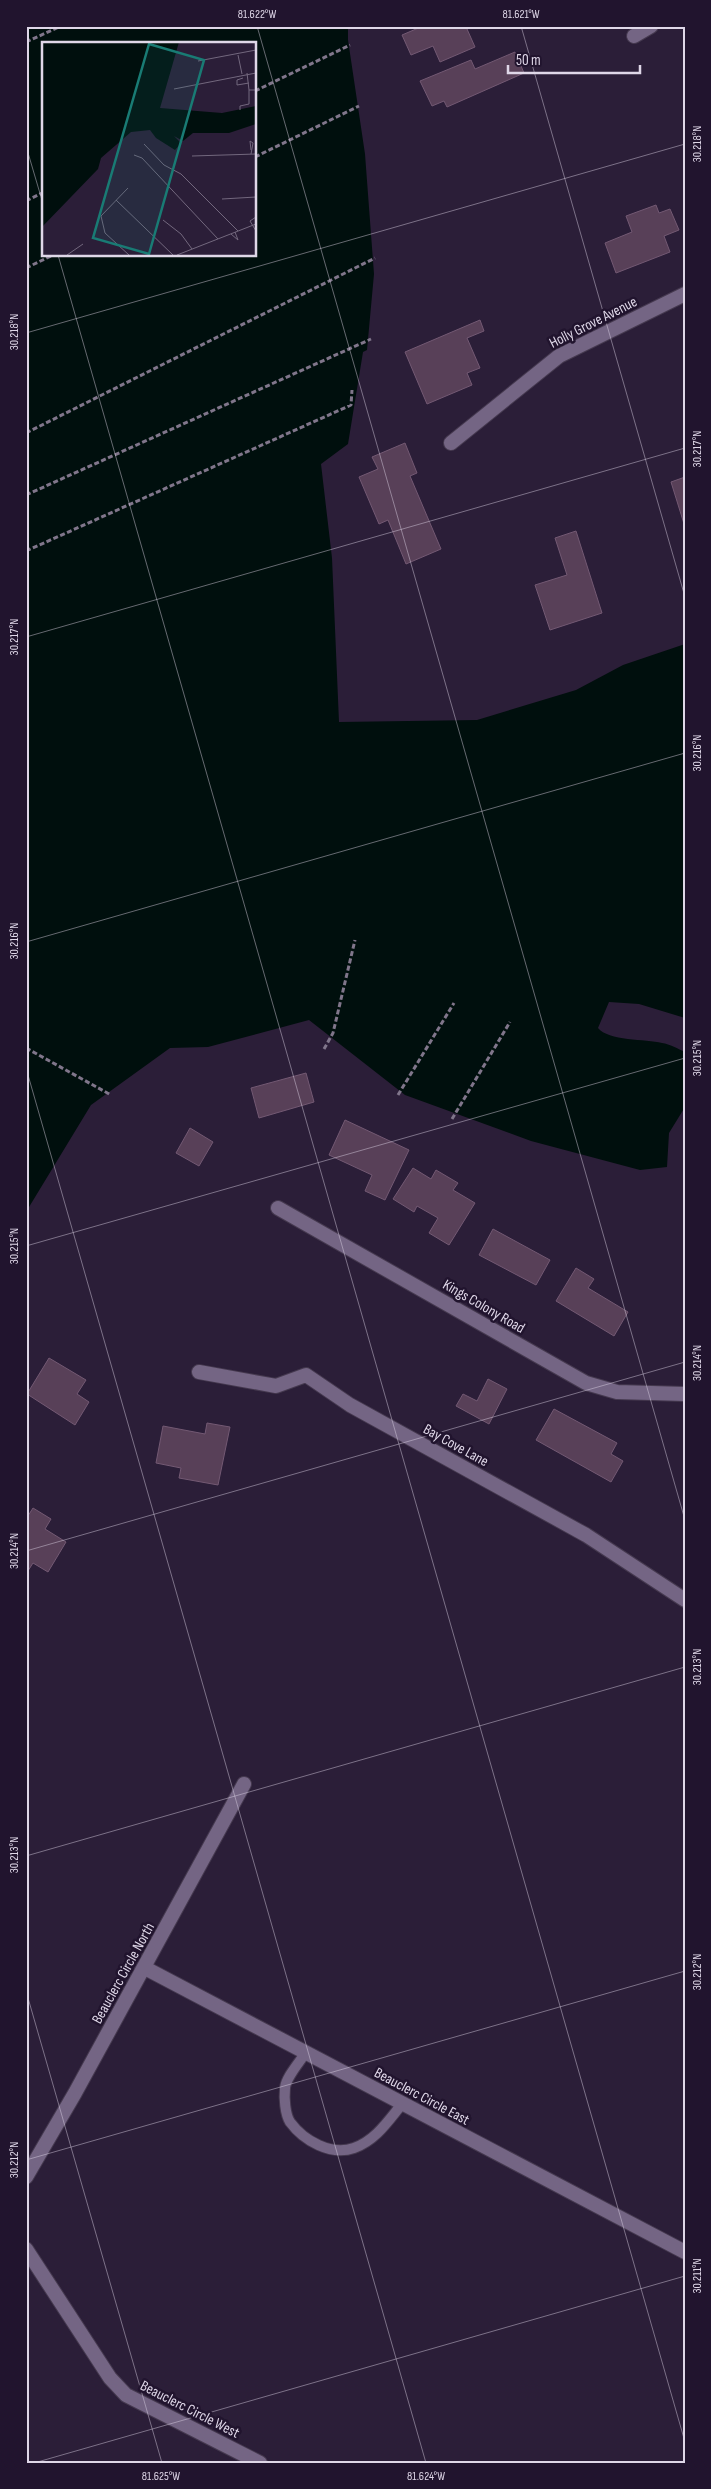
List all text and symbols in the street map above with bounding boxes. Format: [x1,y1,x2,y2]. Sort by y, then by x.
text: 81.622°W [238,7,276,22]
text: 81.621°W [502,7,540,22]
inset map [42,42,256,256]
scale bar [508,42,641,74]
text: 50 m [516,51,541,70]
text: 30.218°N [690,126,705,162]
street label: Holly Grove Avenue [546,292,640,353]
text: 30.218°N [7,314,22,350]
text: 30.217°N [690,431,705,467]
text: 30.217°N [7,619,22,655]
text: 30.216°N [690,735,705,771]
text: 30.216°N [7,923,22,959]
text: 30.215°N [690,1040,705,1076]
text: 30.215°N [7,1228,22,1264]
street label: Kings Colony Road [439,1275,528,1338]
text: 30.214°N [690,1345,705,1381]
street label: Bay Cove Lane [420,1420,492,1471]
text: 30.214°N [7,1533,22,1569]
text: 30.213°N [690,1649,705,1685]
text: 30.213°N [7,1837,22,1873]
street label: Beauclerc Circle North [88,1919,159,2027]
text: 30.212°N [690,1954,705,1990]
street label: Beauclerc Circle East [371,2063,473,2130]
text: 30.212°N [7,2142,22,2178]
text: 30.211°N [690,2258,705,2294]
street label: Beauclerc Circle West [137,2376,243,2443]
text: 81.625°W [142,2469,180,2484]
text: 81.624°W [407,2469,445,2484]

